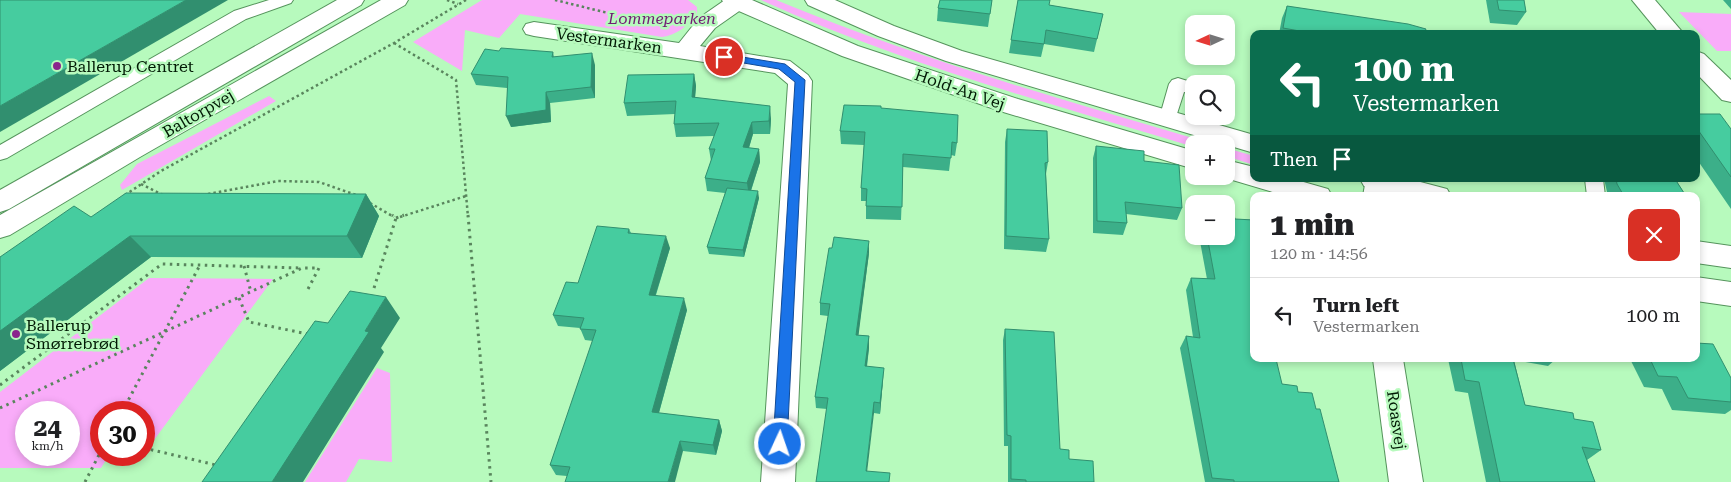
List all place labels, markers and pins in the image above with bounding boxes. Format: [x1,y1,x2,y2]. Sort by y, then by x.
pin [703,36,745,78]
place label: Ballerup Centret [67,57,194,76]
marker: Ballerup Centret [51,60,63,72]
place label: Ballerup Smørrebrød [26,316,119,353]
marker: Ballerup Smørrebrød [10,328,22,340]

